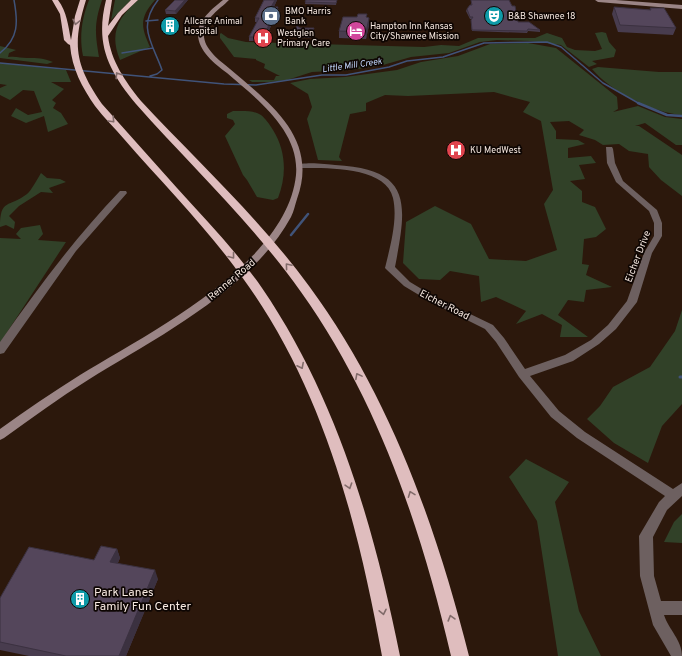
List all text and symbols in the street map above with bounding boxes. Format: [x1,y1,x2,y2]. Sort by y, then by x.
bank icon: BMO Harris Bank [260,5,282,27]
theatre icon: B&B Shawnee 18 [483,5,505,27]
place label: BMO Harris Bank [285,6,331,27]
place label: B&B Shawnee 18 [508,11,576,22]
building icon: Allcare Animal Hospital [159,15,181,37]
place label: Allcare Animal Hospital [184,16,242,37]
one-way arrow [72,19,80,25]
hotel icon: Hampton Inn Kansas City/Shawnee Mission [345,20,367,42]
place label: Hampton Inn Kansas City/Shawnee Mission [370,21,459,42]
hospital icon: Westglen Primary Care [252,27,274,49]
place label: Westglen Primary Care [277,28,330,49]
water label: Little Mill Creek [321,56,383,75]
one-way arrow [115,72,123,79]
one-way arrow [107,115,115,123]
hospital icon: KU MedWest [445,139,467,161]
place label: KU MedWest [470,145,521,156]
street label: Eicher Drive [623,229,654,284]
one-way arrow [227,252,235,259]
street label: Renner Road [205,256,258,304]
one-way arrow [286,264,293,271]
street label: Eicher Road [417,287,471,323]
one-way arrow [296,361,304,369]
one-way arrow [356,373,363,380]
one-way arrow [345,482,353,489]
one-way arrow [408,491,416,498]
place label: Park Lanes Family Fun Center [94,585,191,615]
building icon: Park Lanes Family Fun Center [69,588,91,610]
one-way arrow [378,609,386,615]
one-way arrow [447,615,456,622]

